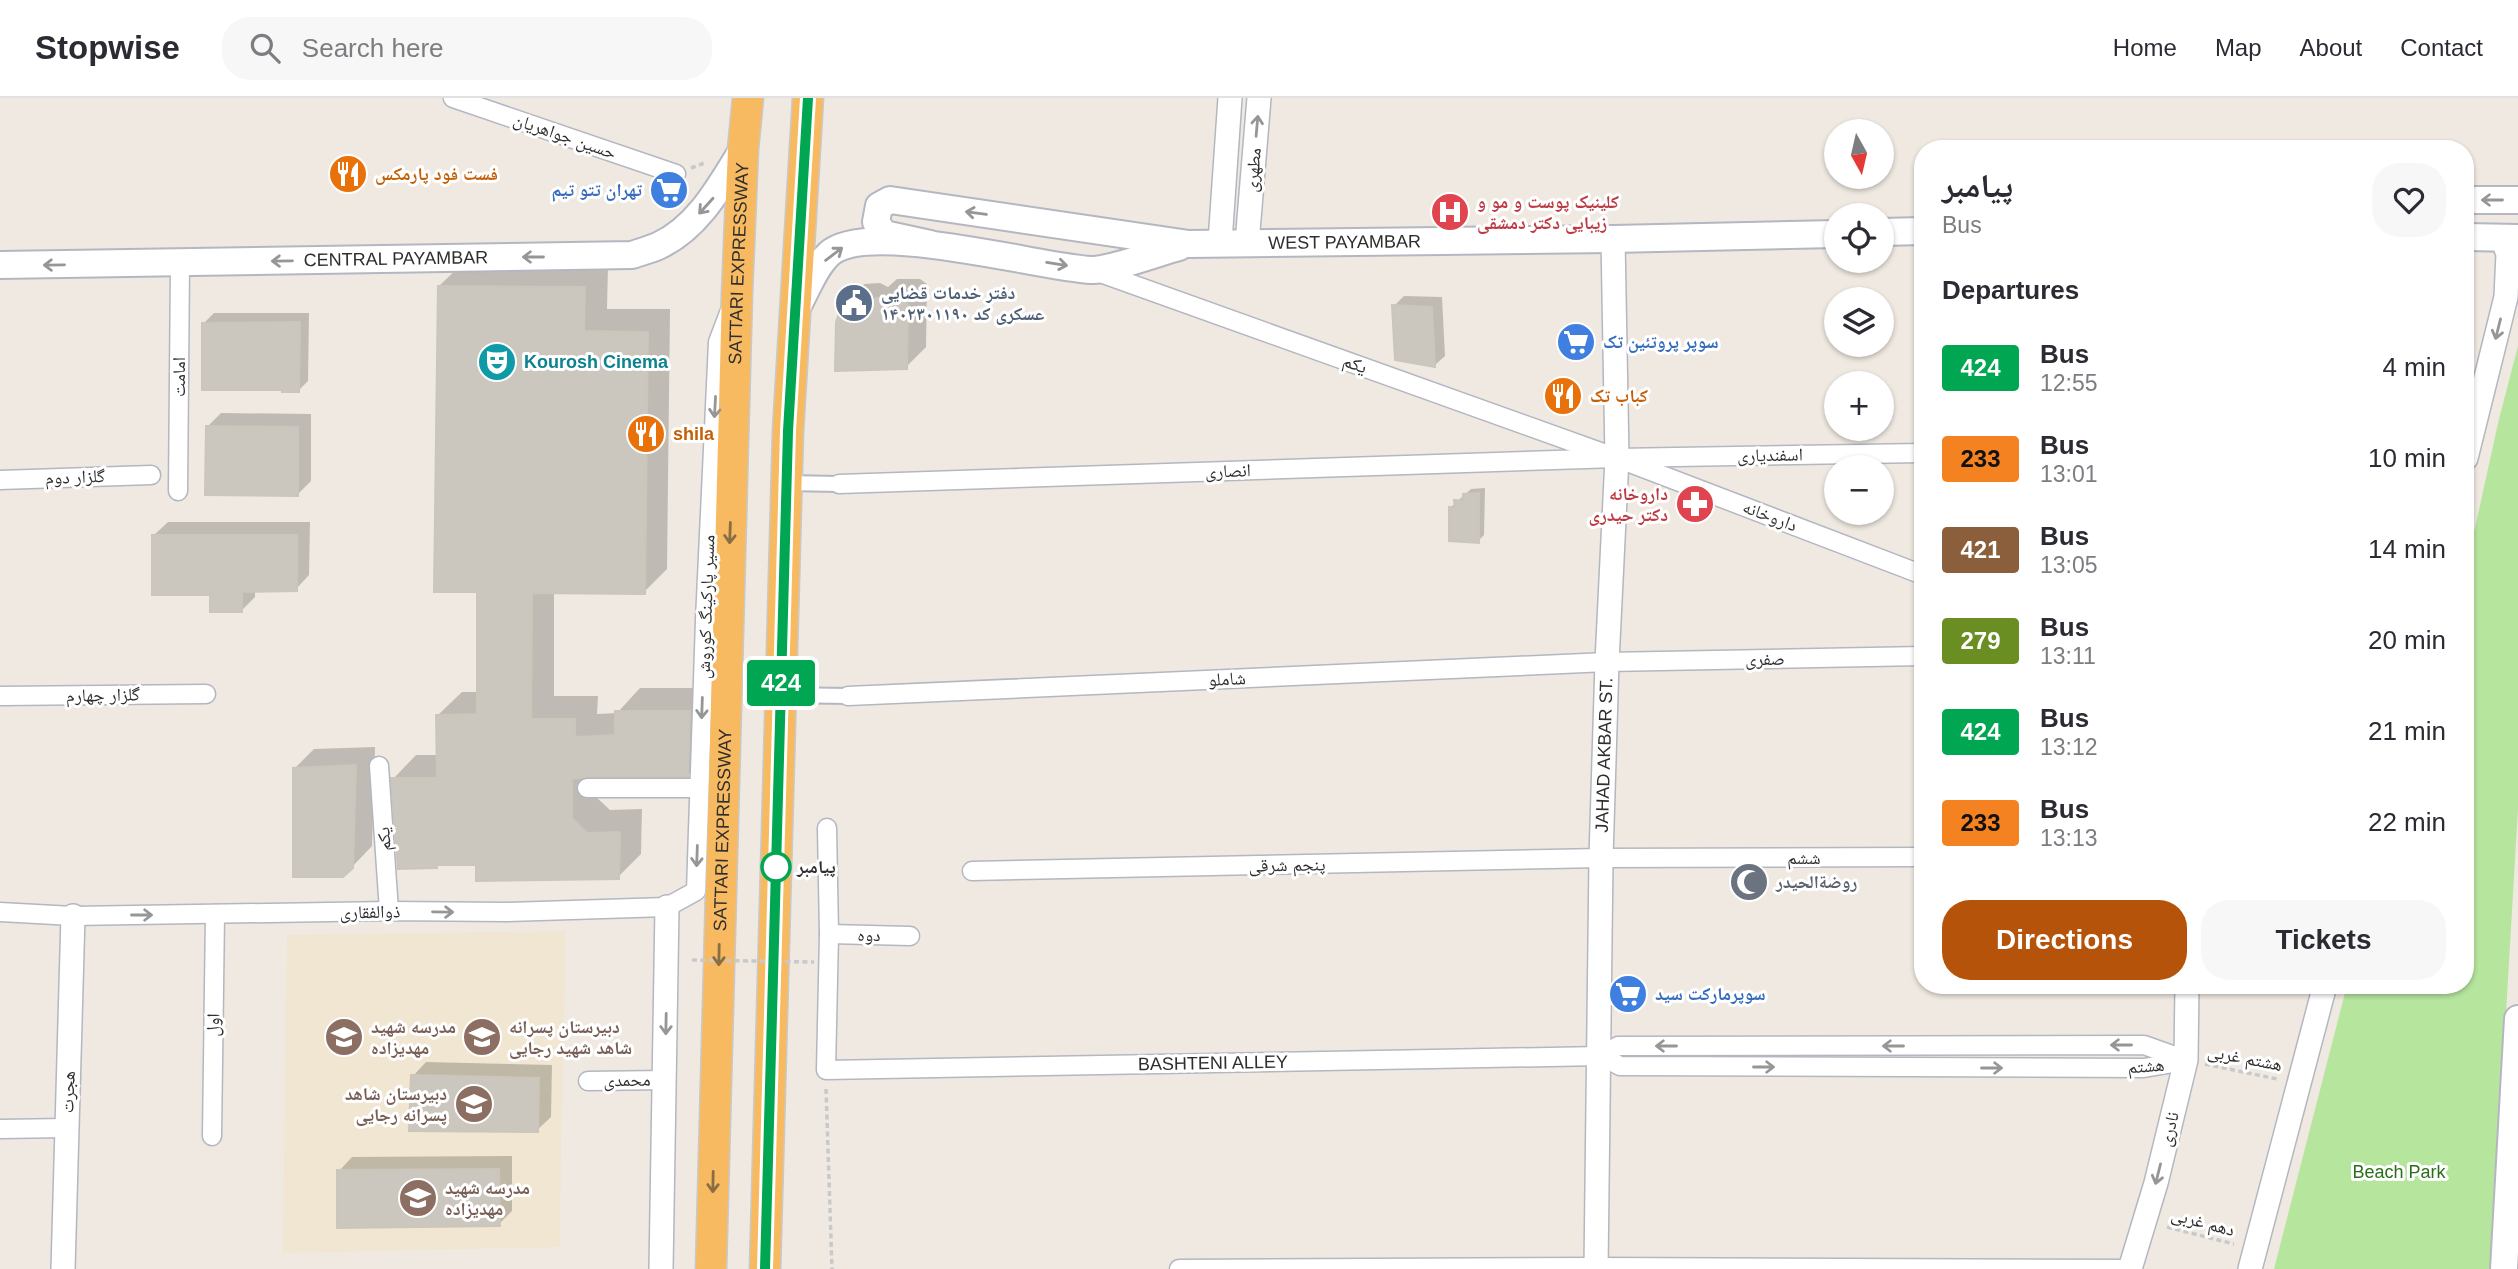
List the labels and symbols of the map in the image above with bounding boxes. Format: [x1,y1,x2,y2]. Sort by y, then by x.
street label: حسین جواهریان [511,109,619,164]
one-way arrow [1251,115,1264,138]
north arrow [1824,119,1894,189]
street label: مطهری [1241,147,1266,193]
restaurant icon: فست فود پارمکس [327,153,369,195]
street label: SATTARI EXPRESSWAY [725,162,752,365]
place label: فست فود پارمکس [375,164,498,185]
supermarket icon: تهران تتو تیم [648,169,690,211]
place label: تهران تتو تیم [552,180,642,202]
hospital icon: کلینیک پوست و مو و زیبایی دکتر دمشقی [1429,191,1471,233]
place label: کلینیک پوست و مو و زیبایی دکتر دمشقی [1477,192,1619,234]
one-way arrow [2481,193,2504,207]
one-way arrow [697,197,714,214]
one-way arrow [965,206,988,219]
street label: WEST PAYAMBAR [1268,231,1421,253]
one-way arrow [824,246,842,261]
street label: CENTRAL PAYAMBAR [304,247,488,270]
one-way arrow [522,250,545,264]
one-way arrow [270,254,293,268]
one-way arrow [43,258,66,272]
one-way arrow [1045,258,1067,271]
public building icon: دفتر خدمات قضایی عسکری کد ۱۴۰۲۳۰۱۱۹۰ [833,282,875,324]
place label: دفتر خدمات قضایی عسکری کد ۱۴۰۲۳۰۱۱۹۰ [881,283,1044,325]
one-way arrow [2491,317,2504,339]
supermarket icon: سوپر پروتئین تک [1555,321,1597,363]
place label: سوپر پروتئین تک [1603,332,1719,353]
theatre icon: Kourosh Cinema [476,341,518,383]
street label: یکم [1340,351,1370,379]
place label: Kourosh Cinema [524,352,669,372]
street label: امامت [169,357,189,397]
restaurant icon: کباب تک [1542,375,1584,417]
place label: کباب تک [1590,386,1648,407]
one-way arrow [709,395,722,418]
restaurant icon: shila [625,413,667,455]
place label: shila [673,424,715,444]
street label: اسفندیاری [1737,444,1803,467]
street label: انصاری [1205,460,1251,483]
street label: گلزار دوم [45,466,106,490]
pharmacy icon: داروخانه دکتر حیدری [1674,483,1716,525]
place label: داروخانه دکتر حیدری [1588,484,1668,526]
street label: داروخانه [1740,497,1800,535]
one-way arrow [723,521,737,544]
street label: مسیر پارکینگ کوروش [693,535,720,679]
street label: صفری [1745,649,1785,670]
line badge: 424 [741,660,821,706]
street label: شاملو [1208,668,1246,690]
street label: JAHAD AKBAR ST. [1592,677,1617,833]
street label: گلزار چهارم [66,684,141,708]
one-way arrow [696,696,709,719]
street label: SATTARI EXPRESSWAY [710,729,735,932]
street label: یکم [373,826,397,852]
one-way arrow [691,844,704,867]
street label: ششم [1787,848,1821,870]
marker: پیامبر [761,852,791,882]
street label: پنجم شرقی [1248,854,1326,878]
place label: پیامبر [796,857,836,878]
mosque icon: روضةالحیدر [1728,861,1770,903]
place label: روضةالحیدر [1775,872,1857,892]
street label: ذوالفقاری [340,901,400,924]
one-way arrow [431,905,454,919]
one-way arrow [130,908,153,922]
street label: دوه [857,925,881,945]
one-way arrow [712,943,725,966]
supermarket icon: سوپرمارکت سید [1607,973,1649,1015]
place label: سوپرمارکت سید [1655,984,1766,1005]
one-way arrow [659,1012,673,1035]
street label: اول [203,1013,224,1037]
school or university icon: مدرسه شهيد مهديزاده [323,1016,365,1058]
school or university icon: دبیرستان پسرانه شاهد شهید رجایی [461,1016,503,1058]
place label: مدرسه شهيد مهديزاده [371,1017,456,1058]
place label: دبیرستان پسرانه شاهد شهید رجایی [509,1017,632,1059]
one-way arrow [2109,1038,2132,1052]
one-way arrow [1654,1039,1677,1053]
one-way arrow [1882,1039,1905,1053]
street label: هشتم غربی [2206,1041,2284,1077]
street label: BASHTENI ALLEY [1138,1052,1288,1074]
street label: هشتم [2127,1054,2166,1080]
one-way arrow [1753,1060,1776,1074]
one-way arrow [1980,1061,2003,1075]
street label: محمدی [603,1070,651,1091]
street label: هجرت [57,1071,79,1113]
school or university icon: دبیرستان شاهد پسرانه رجایی [453,1083,495,1125]
place label: دبیرستان شاهد پسرانه رجایی [345,1084,447,1126]
street label: نادری [2155,1110,2184,1149]
park label: Beach Park [2352,1162,2447,1182]
one-way arrow [2151,1163,2164,1185]
one-way arrow [707,1170,720,1193]
school or university icon: مدرسه شهید مهدیزاده [397,1177,439,1219]
place label: مدرسه شهید مهدیزاده [445,1178,530,1219]
street label: دهم غربی [2169,1204,2237,1242]

